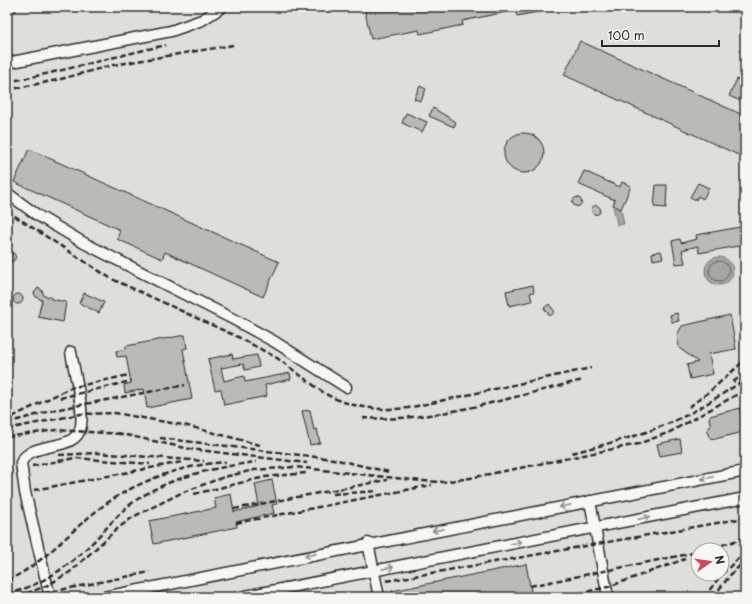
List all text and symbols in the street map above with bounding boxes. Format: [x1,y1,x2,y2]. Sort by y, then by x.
scale bar [602,22,719,48]
text: 100 m [608,26,645,44]
one-way arrow [701,475,714,483]
one-way arrow [559,502,572,510]
one-way arrow [637,514,650,522]
one-way arrow [432,527,445,535]
one-way arrow [509,539,522,547]
north arrow [690,542,730,582]
one-way arrow [304,551,317,559]
text: N [711,553,730,566]
one-way arrow [381,563,394,571]

